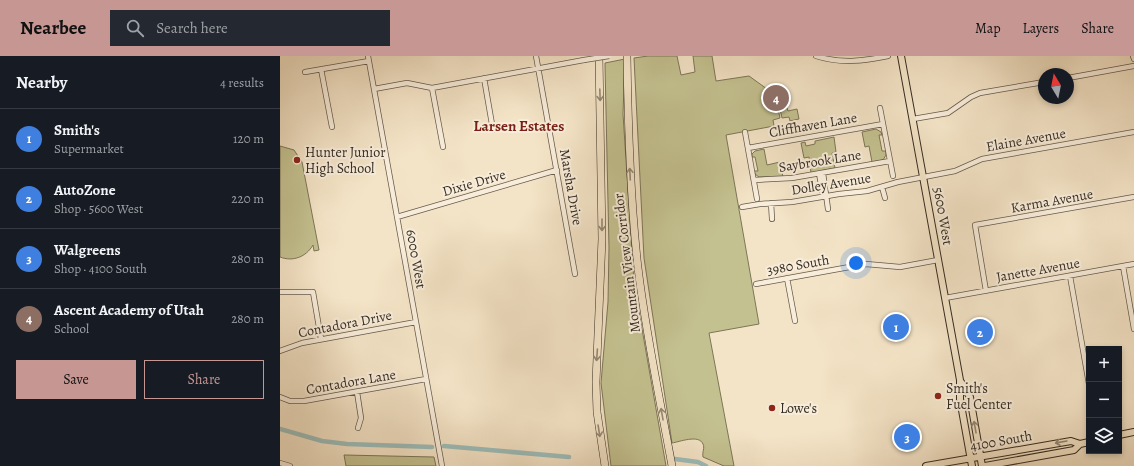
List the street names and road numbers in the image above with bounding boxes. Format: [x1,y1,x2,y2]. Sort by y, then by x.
street label: Cliffhaven Lane [768,108,858,142]
street label: Elaine Avenue [985,124,1067,156]
street label: Saybrook Lane [777,145,863,177]
street label: Marsha Drive [555,147,587,227]
street label: Dixie Drive [440,165,508,201]
street label: Dolley Avenue [790,168,872,200]
street label: Karma Avenue [1009,184,1095,218]
street label: 5600 West [929,185,958,247]
street label: Mountain View Corridor [609,192,645,334]
street label: 6000 West [401,228,431,291]
street label: 3980 South [765,250,831,280]
street label: Janette Avenue [995,253,1081,287]
street label: Contadora Drive [297,306,393,342]
street label: Contadora Lane [305,365,397,399]
street label: 4100 South [969,426,1034,456]

